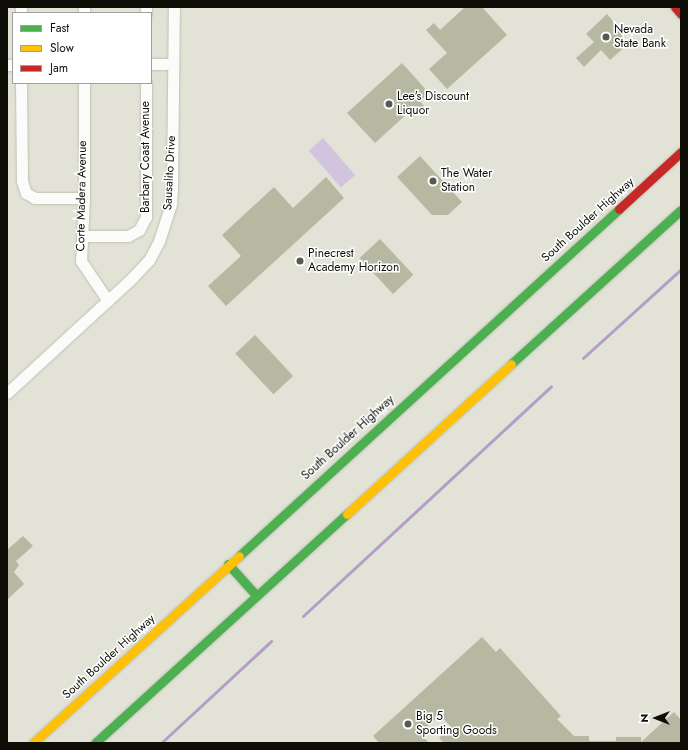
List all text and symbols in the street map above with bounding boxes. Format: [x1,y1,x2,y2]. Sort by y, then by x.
legend [12,12,152,84]
text: Fast [50,19,69,37]
place label: Nevada State Bank [614,23,666,51]
marker: Nevada State Bank [601,32,611,42]
text: Slow [50,39,74,57]
text: Jam [50,59,68,77]
place label: Lee's Discount Liquor [397,90,469,118]
marker: Lee's Discount Liquor [384,99,394,109]
street label: Barbary Coast Avenue [139,101,153,213]
street label: Sausalito Drive [161,135,179,211]
street label: Corte Madera Avenue [74,140,90,252]
place label: The Water Station [441,167,492,195]
street label: South Boulder Highway [539,175,637,265]
marker: The Water Station [428,176,438,186]
place label: Pinecrest Academy Horizon [308,247,399,275]
marker: Pinecrest Academy Horizon [295,256,305,266]
street label: South Boulder Highway [299,393,397,483]
street label: South Boulder Highway [60,612,158,702]
north arrow [636,698,676,738]
place label: Big 5 Sporting Goods [416,710,497,738]
text: N [636,714,652,722]
marker: Big 5 Sporting Goods [403,719,413,729]

